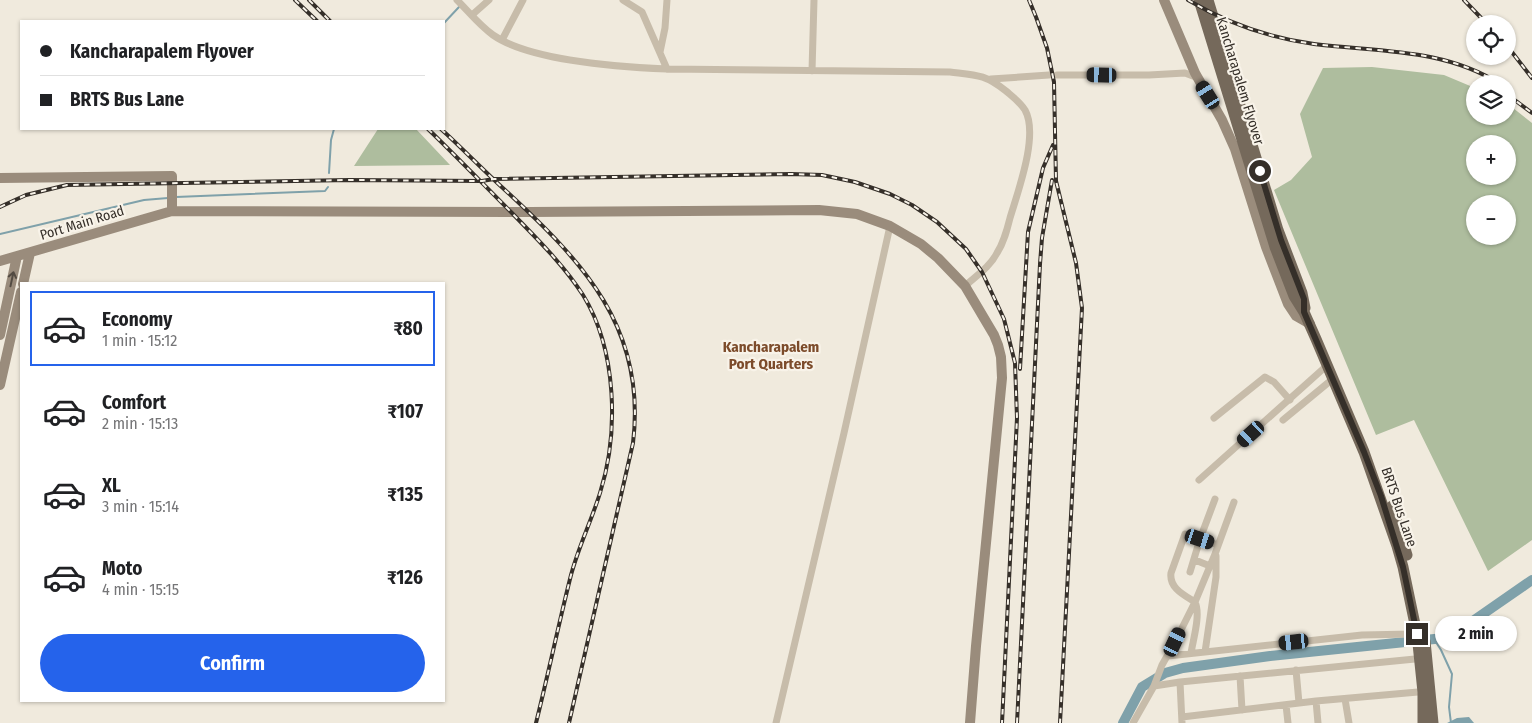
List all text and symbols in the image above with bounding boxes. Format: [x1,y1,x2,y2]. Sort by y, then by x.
street label: Kancharapalem Flyover [1212,15,1268,147]
map controls [1466,15,1516,245]
button: locate [1466,15,1516,65]
text: Kancharapalem Flyover [70,40,254,63]
car [1086,67,1117,83]
button: layers [1466,75,1516,125]
car [1193,78,1222,112]
text: BRTS Bus Lane [70,88,184,111]
button: + [1466,135,1516,185]
route start [1249,160,1271,182]
button: − [1466,195,1516,245]
street label: Port Main Road [38,202,126,244]
one-way arrow [8,271,17,287]
icon: car [42,306,87,351]
text: Economy [102,308,172,331]
text: ₹80 [393,317,423,340]
text: 1 min · 15:12 [102,331,177,350]
district label: Kancharapalem Port Quarters [723,338,819,373]
icon: car [42,389,87,434]
text: Comfort [102,391,166,414]
text: ₹107 [388,400,423,423]
text: 2 min · 15:13 [102,414,178,433]
car [1234,418,1267,450]
street label: BRTS Bus Lane [1377,465,1421,549]
icon: car [42,472,87,517]
text: XL [102,474,121,497]
text: ₹135 [387,483,423,506]
text: 3 min · 15:14 [102,497,179,516]
car [1183,527,1216,551]
icon: car [42,555,87,600]
text: Moto [102,557,142,580]
text: ₹126 [387,566,423,589]
text: 4 min · 15:15 [102,580,179,599]
callout: 2 min [1434,616,1517,652]
route end [1406,623,1428,645]
text: 2 min [1458,624,1494,643]
car [1161,625,1188,659]
car [1278,633,1309,651]
button: Confirm [40,634,425,692]

